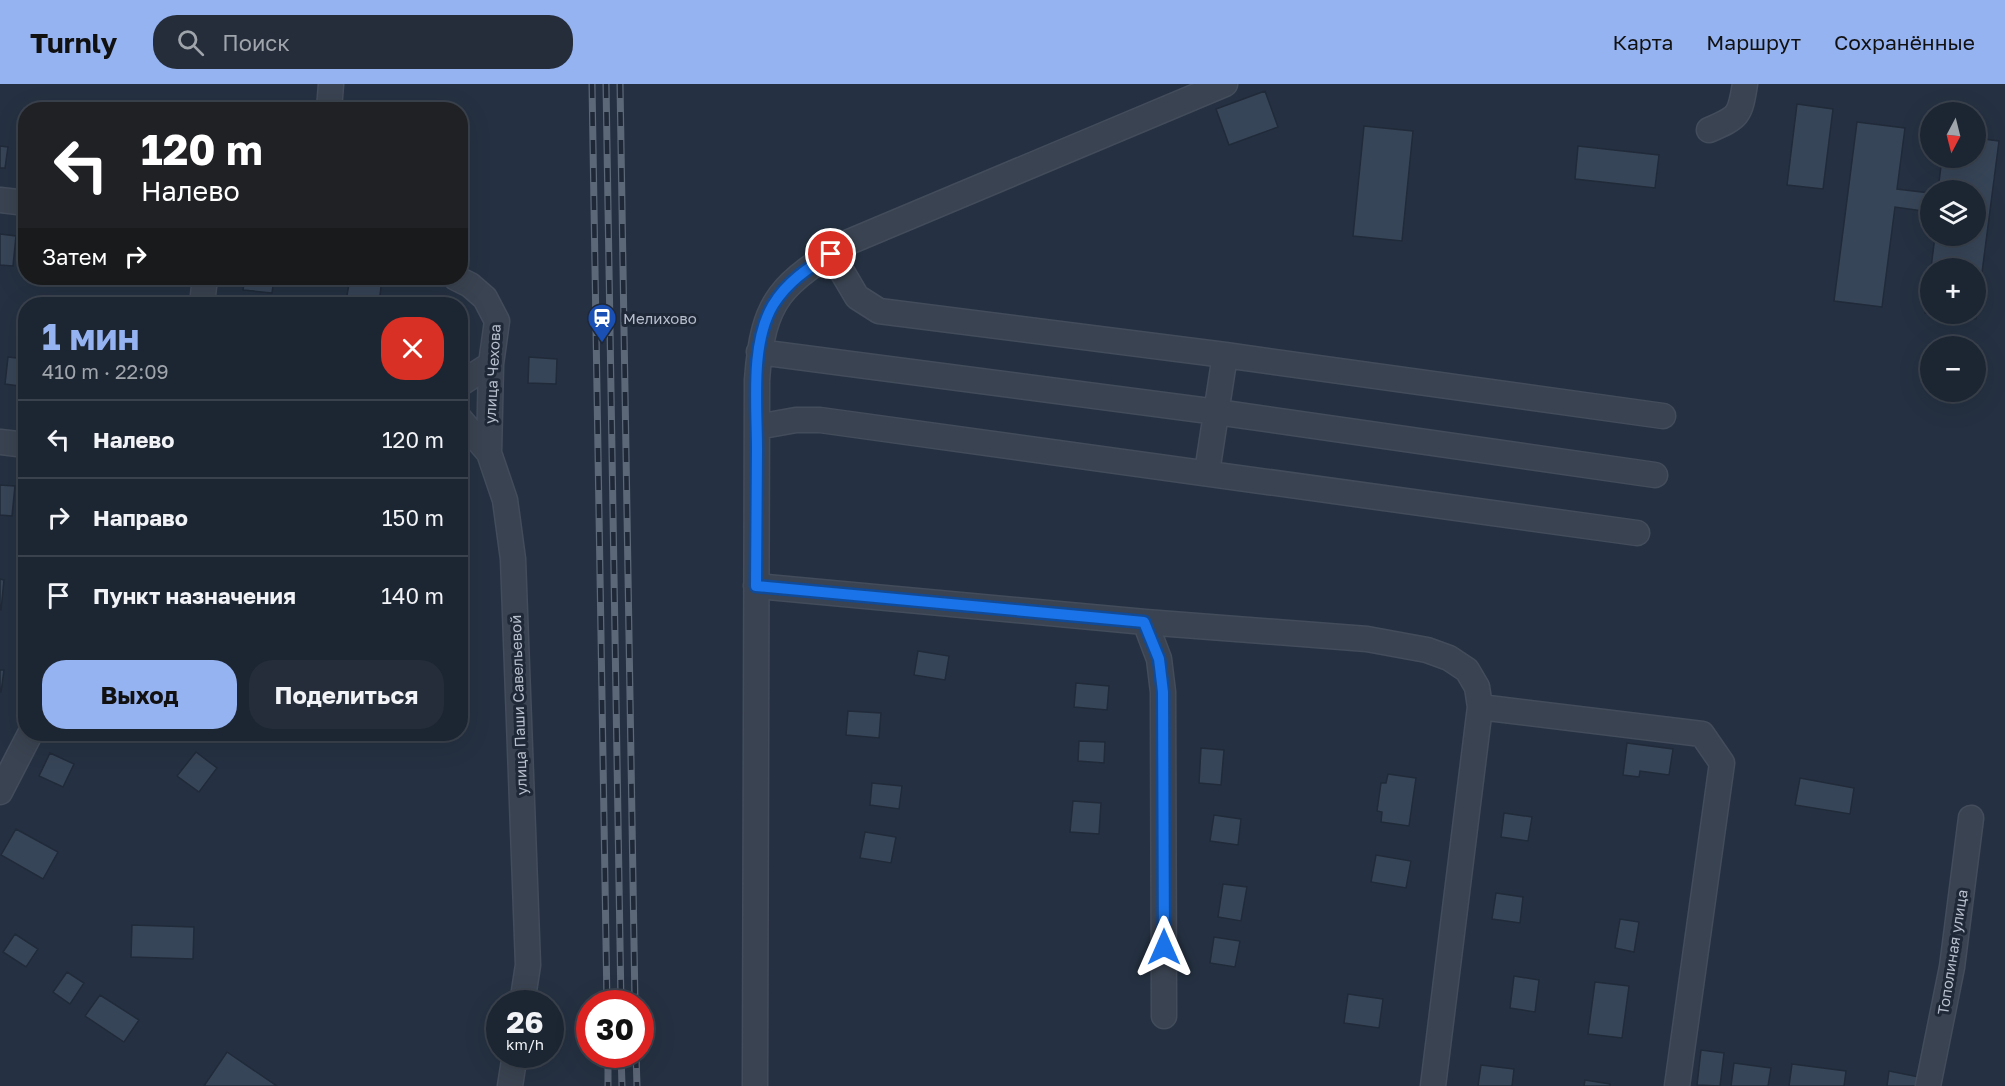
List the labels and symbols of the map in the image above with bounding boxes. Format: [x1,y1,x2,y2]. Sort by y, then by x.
north arrow [1920,102,1986,168]
pin [805,228,856,279]
station icon: Мелихово [586,302,618,344]
place label: Мелихово [623,309,697,327]
street label: улица Чехова [480,324,504,424]
street label: улица Паши Савельевой [506,615,530,795]
street label: Тополиная улица [1933,888,1971,1016]
position arrow [1132,915,1196,979]
speed limit sign: 30 [576,990,654,1068]

